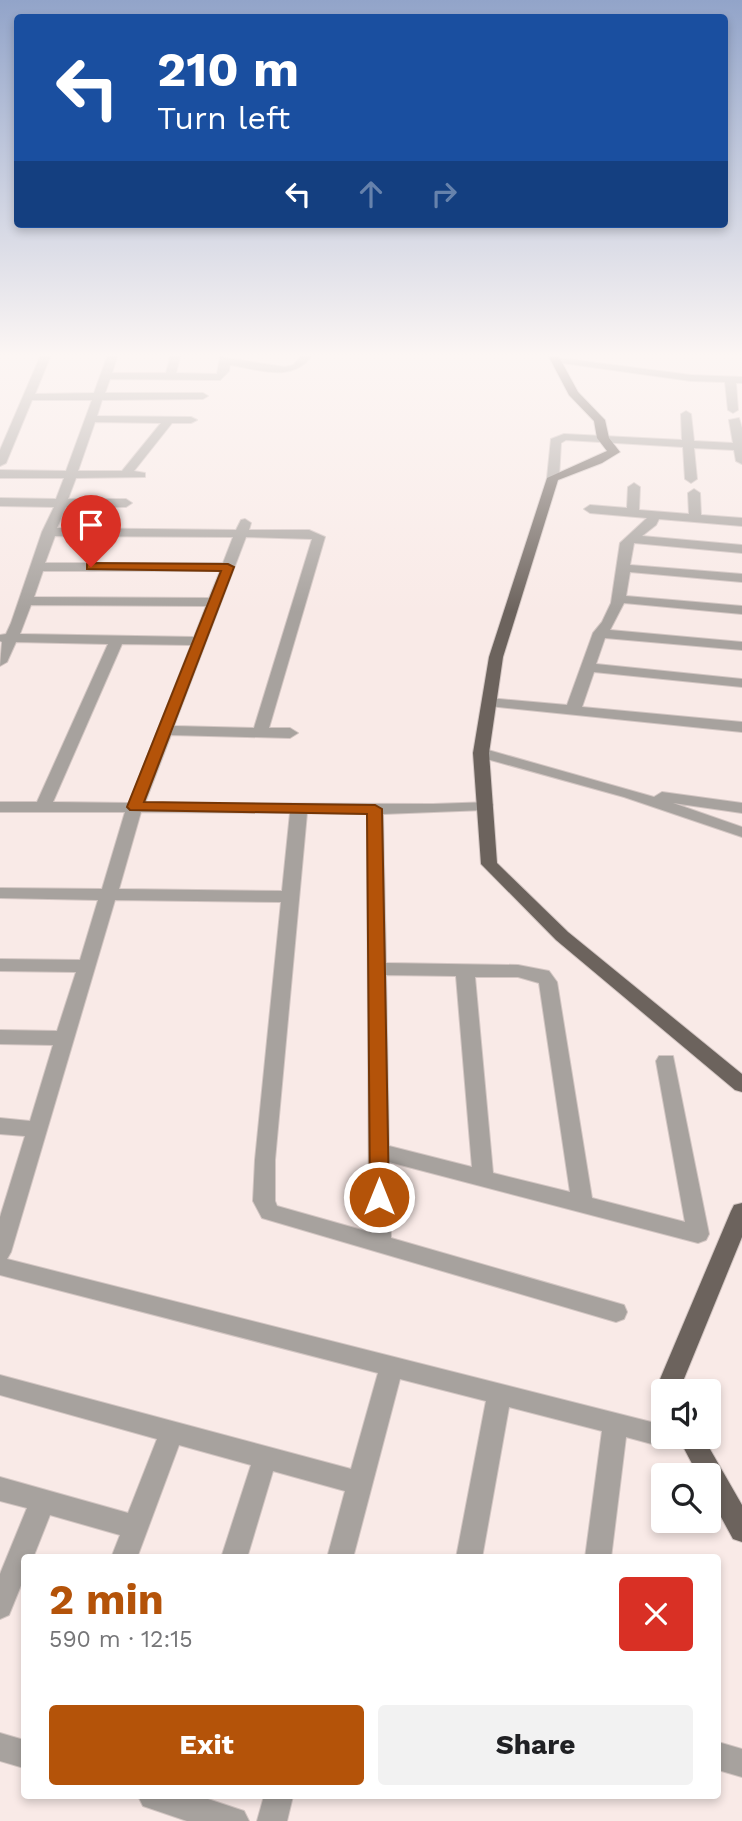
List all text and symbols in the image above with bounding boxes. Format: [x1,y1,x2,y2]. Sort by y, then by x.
text: 210 m [157,40,299,98]
icon: left [42,42,133,133]
text: Turn left [157,99,290,137]
icon: left [279,175,317,213]
icon: ahead [352,175,390,213]
icon: right [425,175,463,213]
pin [61,495,121,567]
icon: arrive [72,506,110,544]
position arrow [342,1160,416,1234]
map controls [651,1379,721,1533]
button: sound [651,1379,721,1449]
button: search [651,1463,721,1533]
text: 2 min [49,1575,164,1624]
button: close [619,1577,693,1651]
text: 590 m · 12:15 [49,1626,193,1653]
button: Exit [49,1705,364,1785]
button: Share [378,1705,693,1785]

